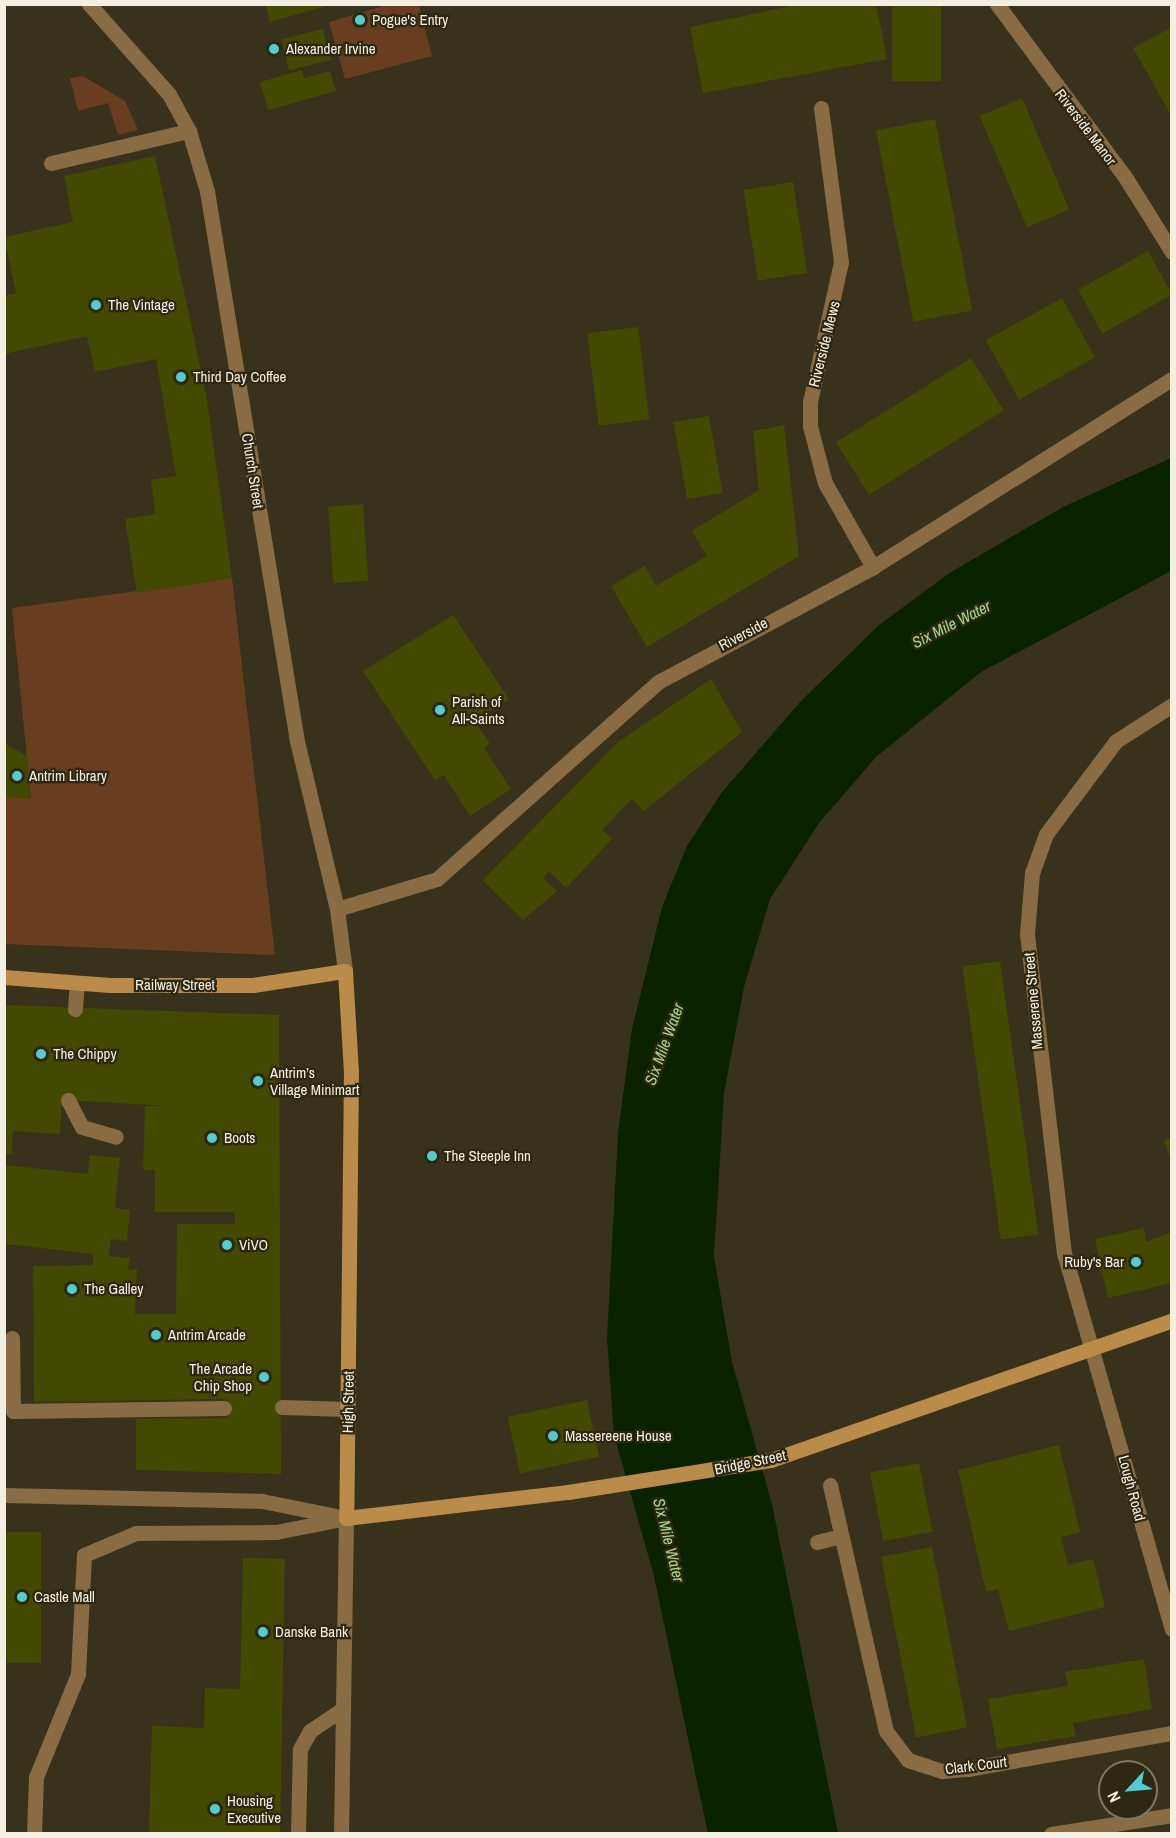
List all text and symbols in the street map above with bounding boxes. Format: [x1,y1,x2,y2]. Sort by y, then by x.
place label: Pogue's Entry [372,11,448,29]
marker: Pogue's Entry [353,13,367,27]
place label: Alexander Irvine [286,40,376,58]
marker: Alexander Irvine [267,42,281,56]
street label: Riverside Manor [1051,85,1121,169]
place label: The Vintage [108,296,175,314]
marker: The Vintage [89,298,103,312]
street label: Riverside Mews [805,299,843,389]
place label: Third Day Coffee [193,368,286,386]
marker: Third Day Coffee [174,370,188,384]
street label: Church Street [238,432,268,510]
water label: Six Mile Water [908,596,994,652]
street label: Riverside [716,614,770,654]
place label: Parish of All-Saints [452,692,505,727]
marker: Parish of All-Saints [433,703,447,717]
place label: Antrim Library [29,767,107,785]
marker: Antrim Library [10,769,24,783]
street label: Masserene Street [1020,952,1046,1050]
street label: Railway Street [135,976,215,994]
water label: Six Mile Water [640,1000,688,1088]
place label: The Chippy [53,1045,117,1063]
marker: The Chippy [34,1047,48,1061]
place label: Antrim’s Village Minimart [270,1063,359,1098]
marker: Antrim’s Village Minimart [251,1074,265,1088]
place label: Boots [224,1129,255,1147]
marker: Boots [205,1131,219,1145]
place label: The Steeple Inn [444,1147,531,1165]
marker: The Steeple Inn [425,1149,439,1163]
place label: ViVO [239,1236,268,1254]
marker: ViVO [220,1238,234,1252]
place label: Ruby's Bar [1064,1253,1124,1271]
marker: Ruby's Bar [1129,1255,1143,1269]
place label: The Galley [84,1280,143,1298]
marker: The Galley [65,1282,79,1296]
place label: Antrim Arcade [168,1326,247,1344]
marker: Antrim Arcade [149,1328,163,1342]
place label: The Arcade Chip Shop [188,1359,252,1394]
marker: The Arcade Chip Shop [257,1370,271,1384]
street label: High Street [338,1371,358,1433]
place label: Massereene House [565,1427,672,1445]
marker: Massereene House [546,1429,560,1443]
street label: Bridge Street [713,1446,787,1478]
street label: Lough Road [1115,1453,1149,1523]
water label: Six Mile Water [649,1496,689,1584]
place label: Castle Mall [34,1588,95,1606]
marker: Castle Mall [15,1590,29,1604]
place label: Danske Bank [275,1623,348,1641]
marker: Danske Bank [256,1625,270,1639]
street label: Clark Court [944,1752,1008,1778]
north arrow [1098,1760,1158,1820]
text: N [1102,1788,1126,1806]
place label: Housing Executive [227,1791,281,1826]
marker: Housing Executive [208,1802,222,1816]

